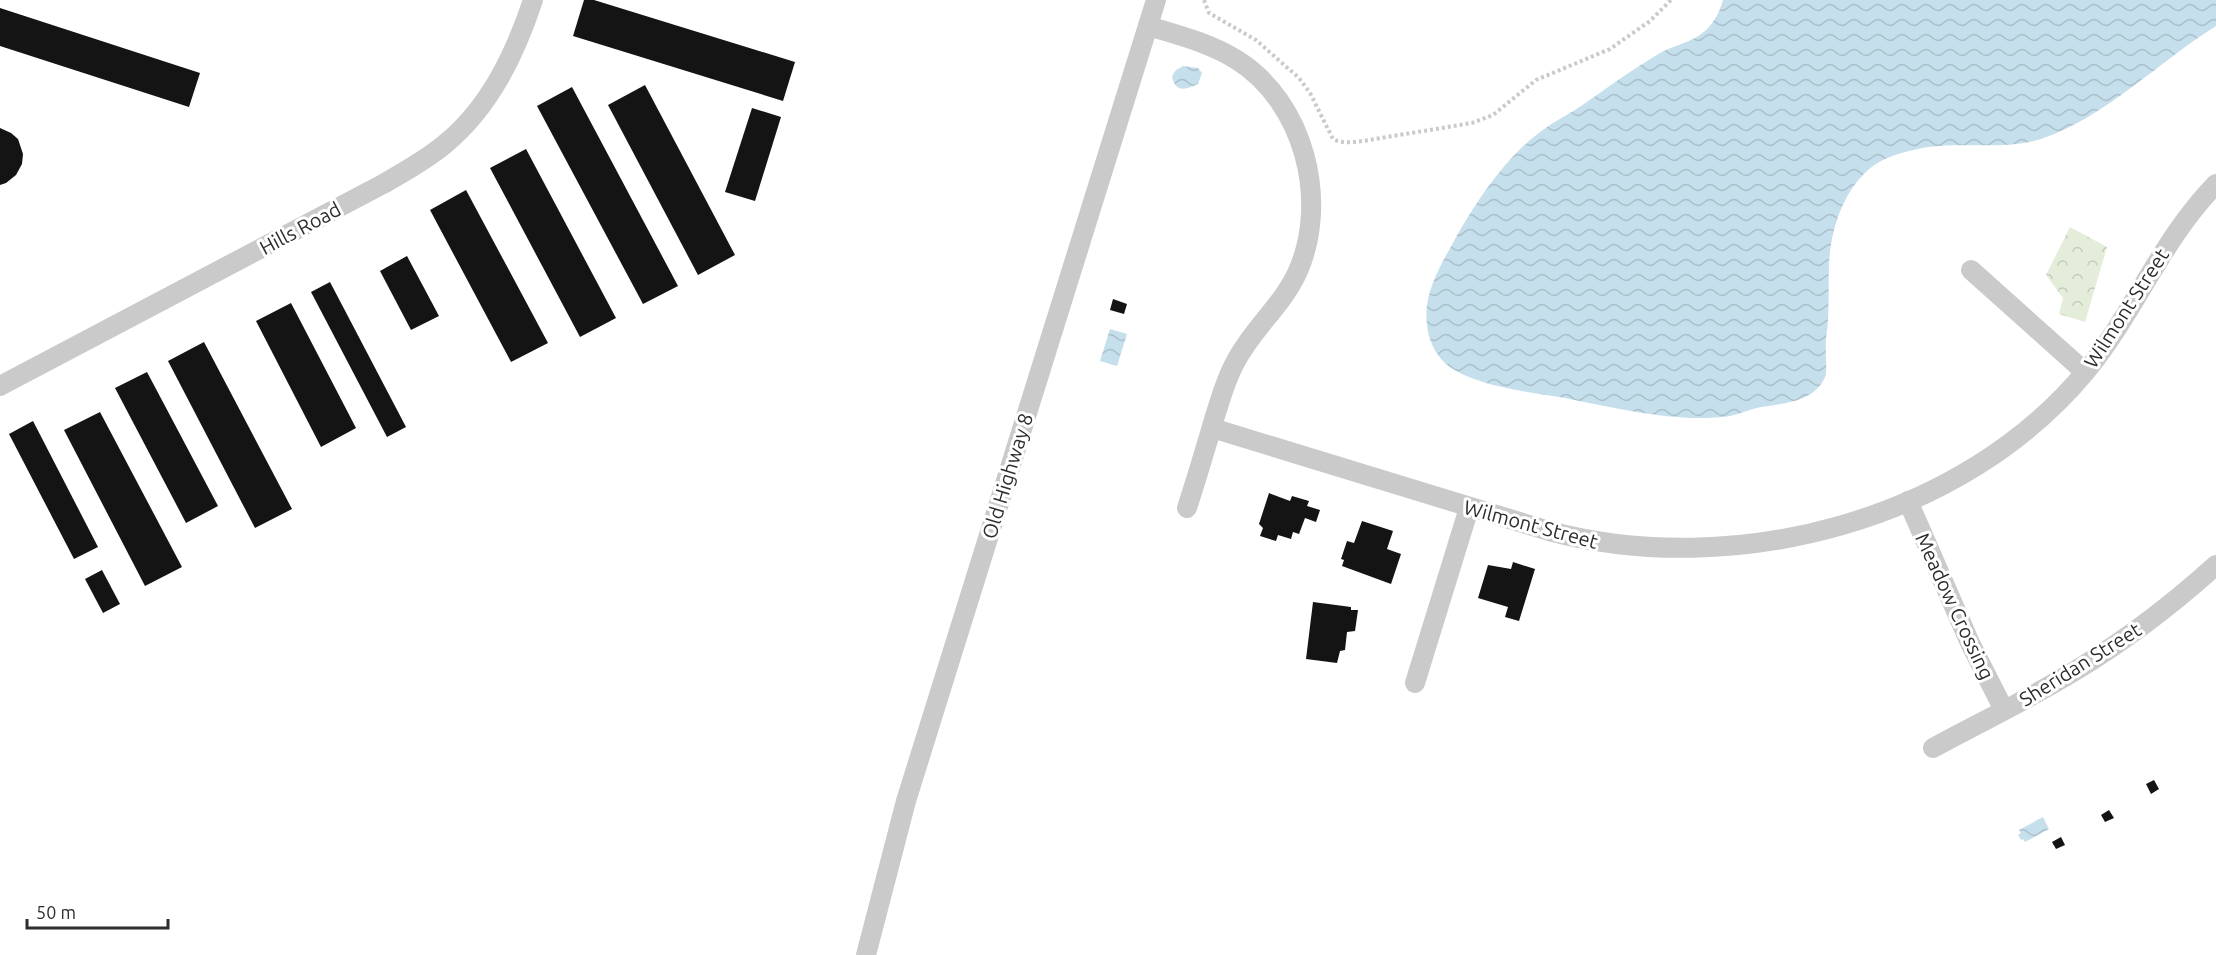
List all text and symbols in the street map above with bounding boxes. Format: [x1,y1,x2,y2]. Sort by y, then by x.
street label: Hills Road [255,197,345,259]
street label: Wilmont Street [2079,244,2173,372]
street label: Old Highway 8 [977,410,1037,542]
street label: Wilmont Street [1462,495,1601,553]
street label: Meadow Crossing [1911,529,1999,683]
street label: Sheridan Street [2015,617,2145,711]
scale bar [27,892,168,930]
text: 50 m [36,902,76,922]

